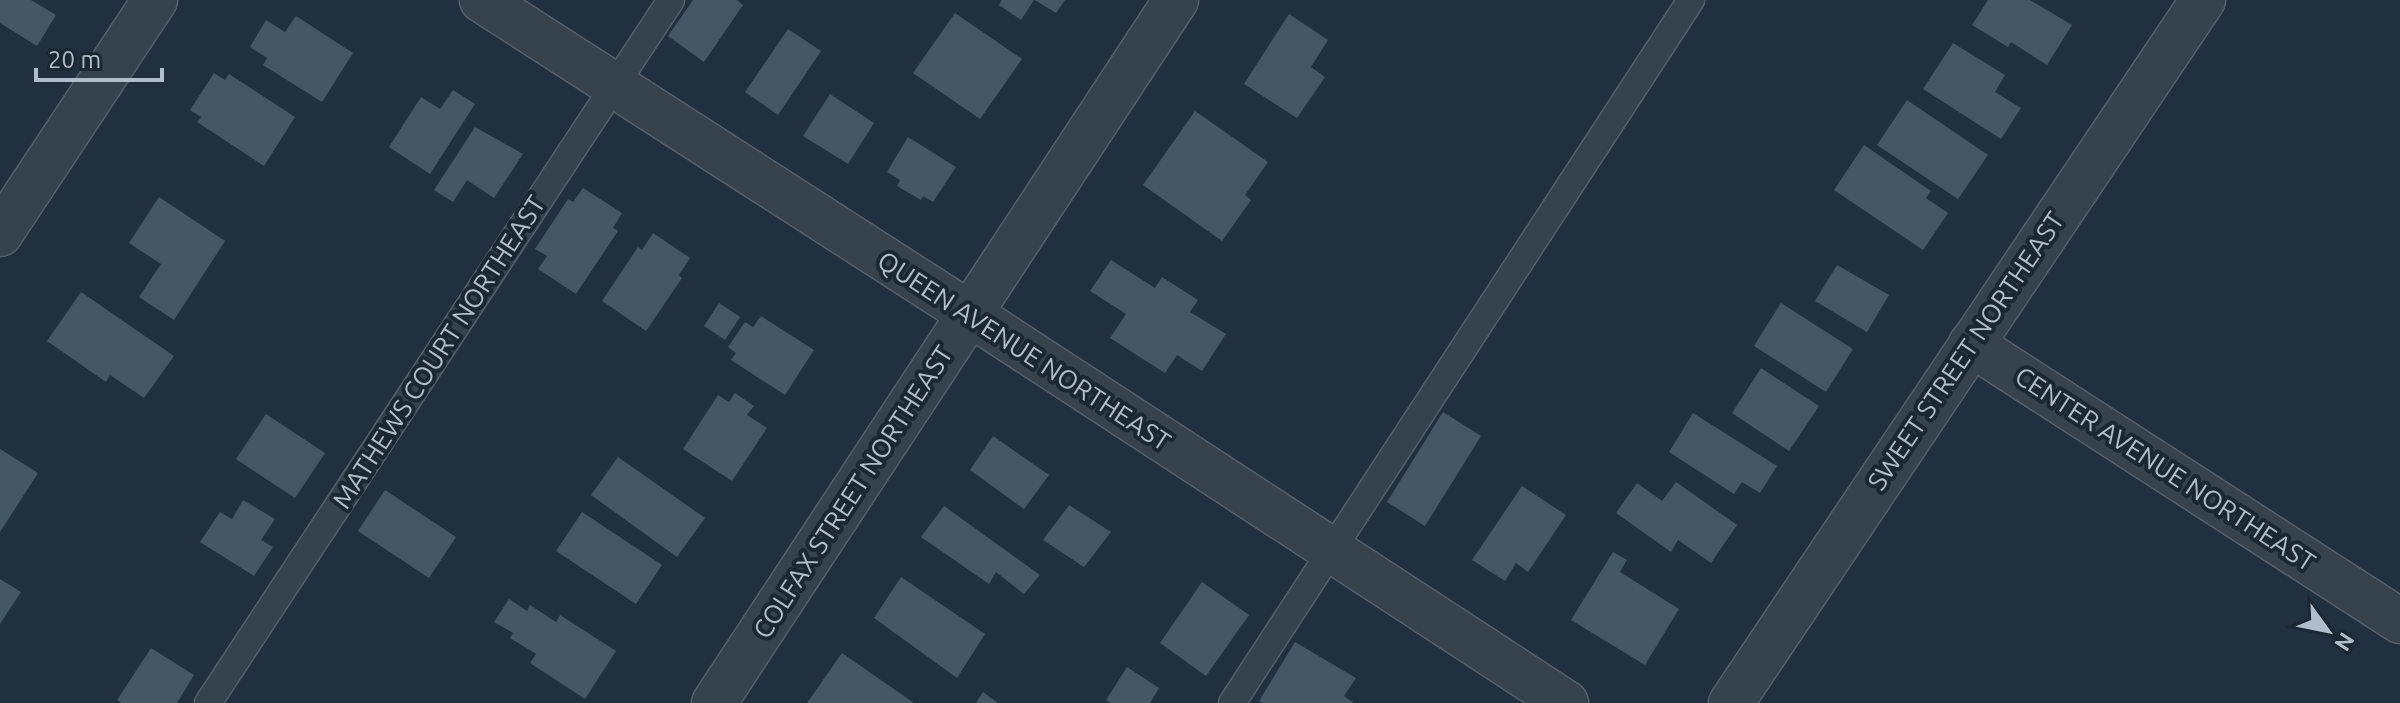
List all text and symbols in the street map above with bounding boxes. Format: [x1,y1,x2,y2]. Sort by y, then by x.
scale bar [36,32,162,82]
text: 20 m [48,46,101,73]
street label: MATHEWS COURT NORTHEAST [327,190,551,513]
street label: SWEET STREET NORTHEAST [1862,206,2070,495]
street label: QUEEN AVENUE NORTHEAST [873,245,1176,456]
street label: COLFAX STREET NORTHEAST [747,340,958,643]
street label: CENTER AVENUE NORTHEAST [2010,361,2321,577]
north arrow [2288,591,2368,671]
text: N [2330,628,2360,656]

